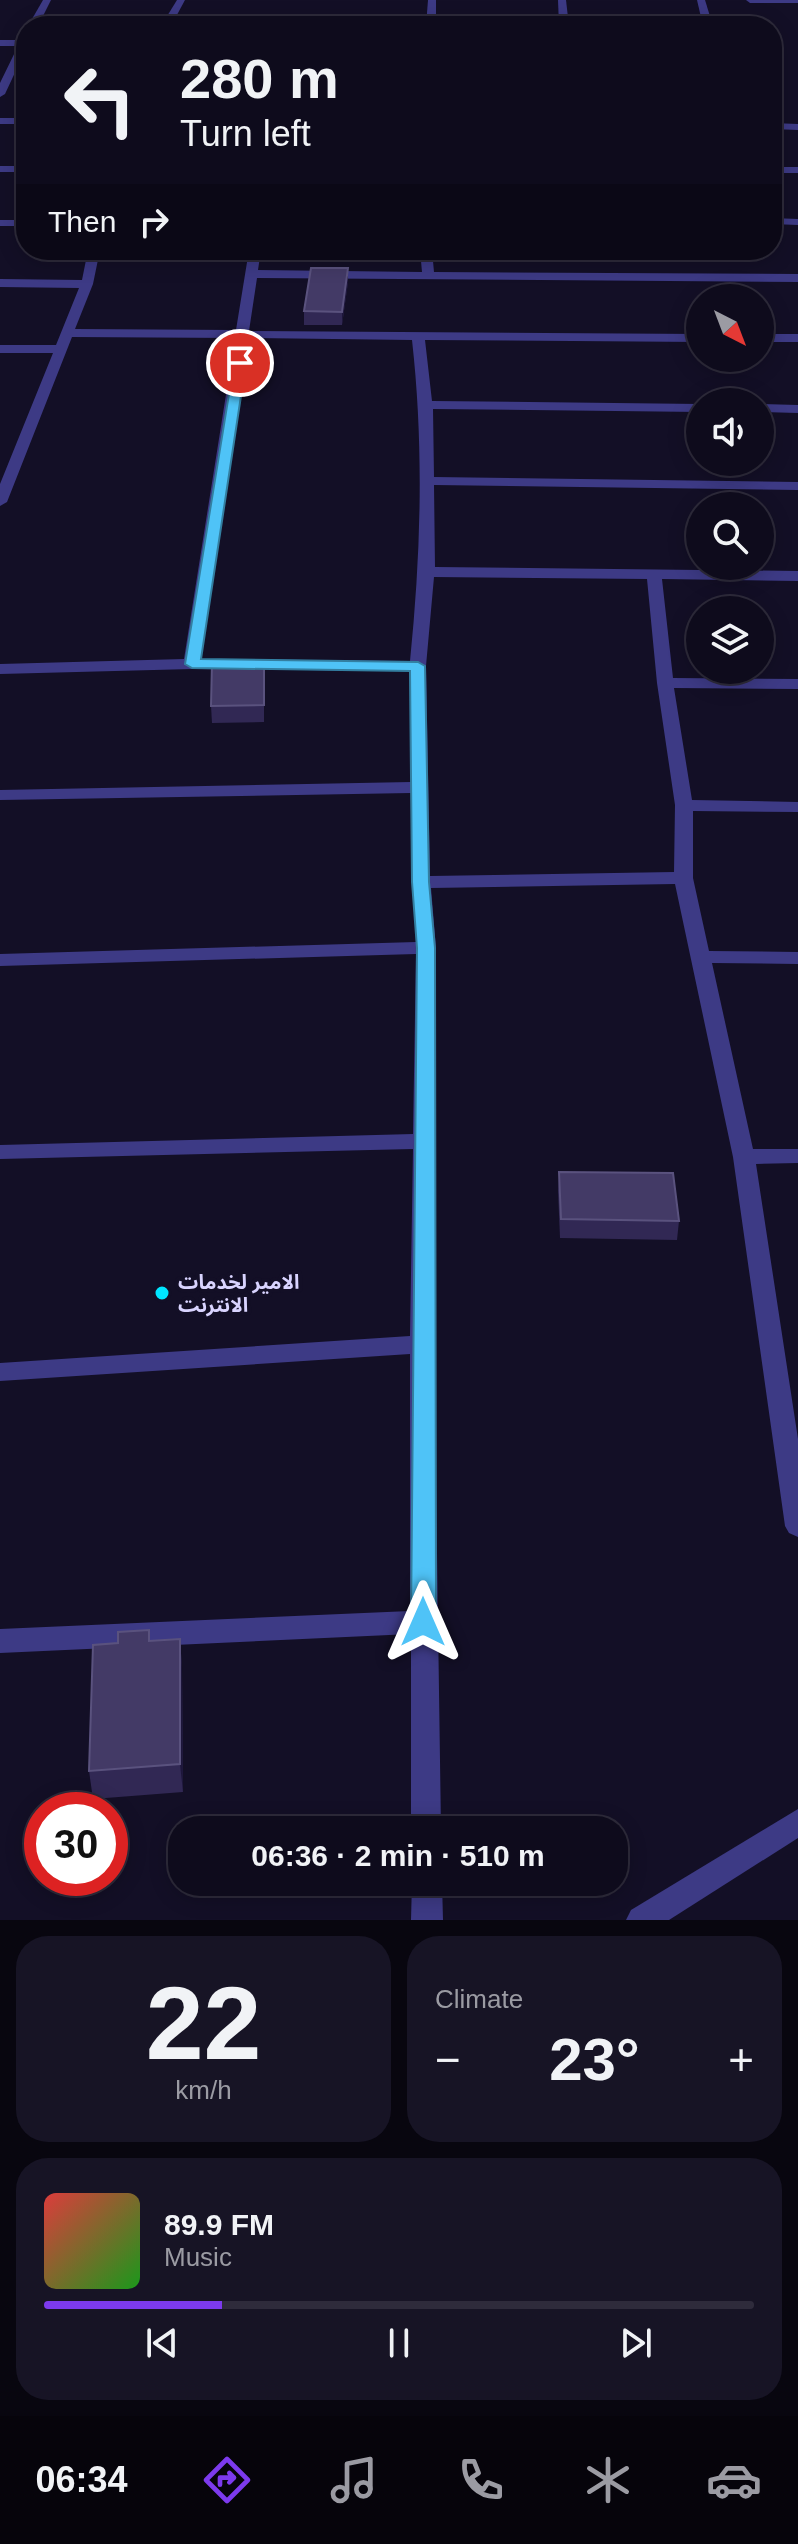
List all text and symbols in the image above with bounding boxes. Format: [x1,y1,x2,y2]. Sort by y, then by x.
text: 280 m [180,47,339,110]
icon: left [48,48,152,152]
text: Turn left [180,113,311,154]
icon: right [132,200,176,244]
text: Then [48,205,116,238]
north arrow [686,284,774,372]
map controls [686,284,774,684]
pin [206,329,274,397]
icon: arrive [218,341,262,385]
button: sound [686,388,774,476]
button: search [686,492,774,580]
button: layers [686,596,774,684]
place label: الامير لخدمات الانترنت [178,1271,299,1317]
marker: الامير لخدمات الانترنت [153,1284,171,1302]
position arrow [381,1580,465,1664]
speed limit sign: 30 [24,1792,128,1896]
text: 06:36 · 2 min · 510 m [251,1839,545,1872]
text: 22 [146,1965,261,2081]
text: Climate [435,1984,523,2014]
text: 23° [549,2026,640,2093]
text: − [435,2035,461,2084]
text: + [728,2035,754,2084]
text: km/h [175,2075,232,2105]
text: 89.9 FM [164,2208,274,2241]
text: Music [164,2242,232,2272]
icon: previous [140,2321,184,2365]
icon: pause [377,2321,421,2365]
icon: next [614,2321,658,2365]
icon: directions [199,2452,255,2508]
icon: music [326,2452,382,2508]
icon: phone [453,2452,509,2508]
icon: climate [580,2452,636,2508]
icon: car [706,2452,762,2508]
text: 06:34 [35,2459,128,2500]

